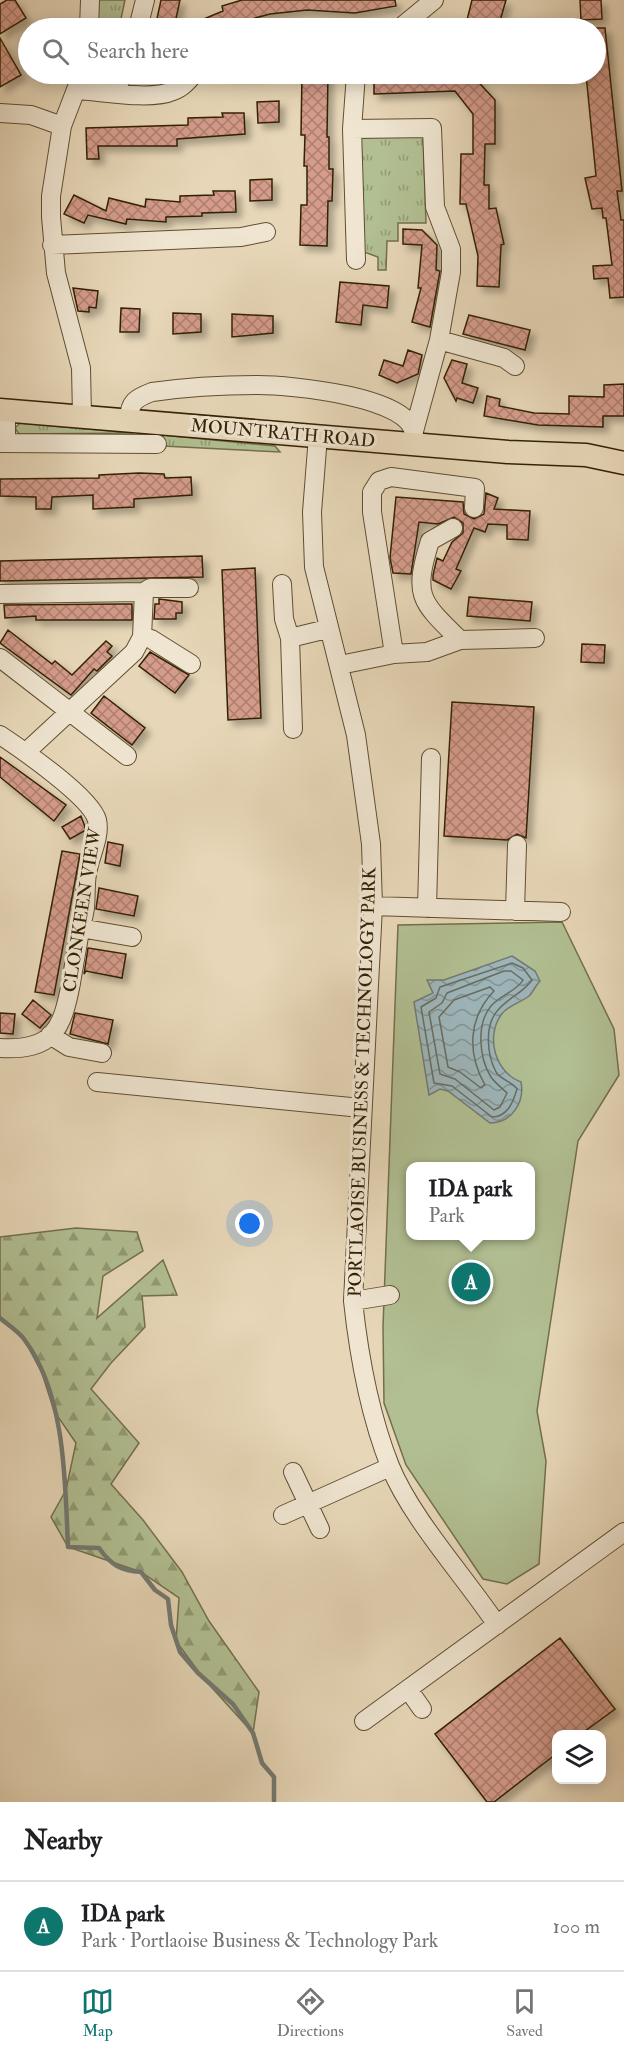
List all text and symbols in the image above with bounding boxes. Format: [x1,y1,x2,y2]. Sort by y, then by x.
search box [18,18,606,84]
icon: search [39,35,72,68]
text: Search here [87,37,189,65]
street label: MOUNTRATH ROAD [190,414,376,453]
street label: CLONKEEN VIEW [58,826,107,994]
street label: PORTLAOISE BUSINESS & TECHNOLOGY PARK [344,866,382,1297]
popup [406,1162,535,1240]
text: IDA park [429,1175,512,1203]
text: Park [429,1203,465,1228]
your location [235,1209,264,1238]
pin: A [452,1260,490,1304]
map controls [552,1730,606,1784]
button: layers [552,1730,606,1784]
text: Nearby [24,1825,102,1857]
text: IDA park [81,1900,165,1928]
text: A [37,1914,50,1939]
text: 100 m [553,1914,600,1939]
text: Park · Portlaoise Business & Technology Park [81,1928,438,1953]
tab: Map [81,1985,114,2041]
tab: Directions [277,1985,344,2041]
tab: Saved [506,1985,543,2041]

